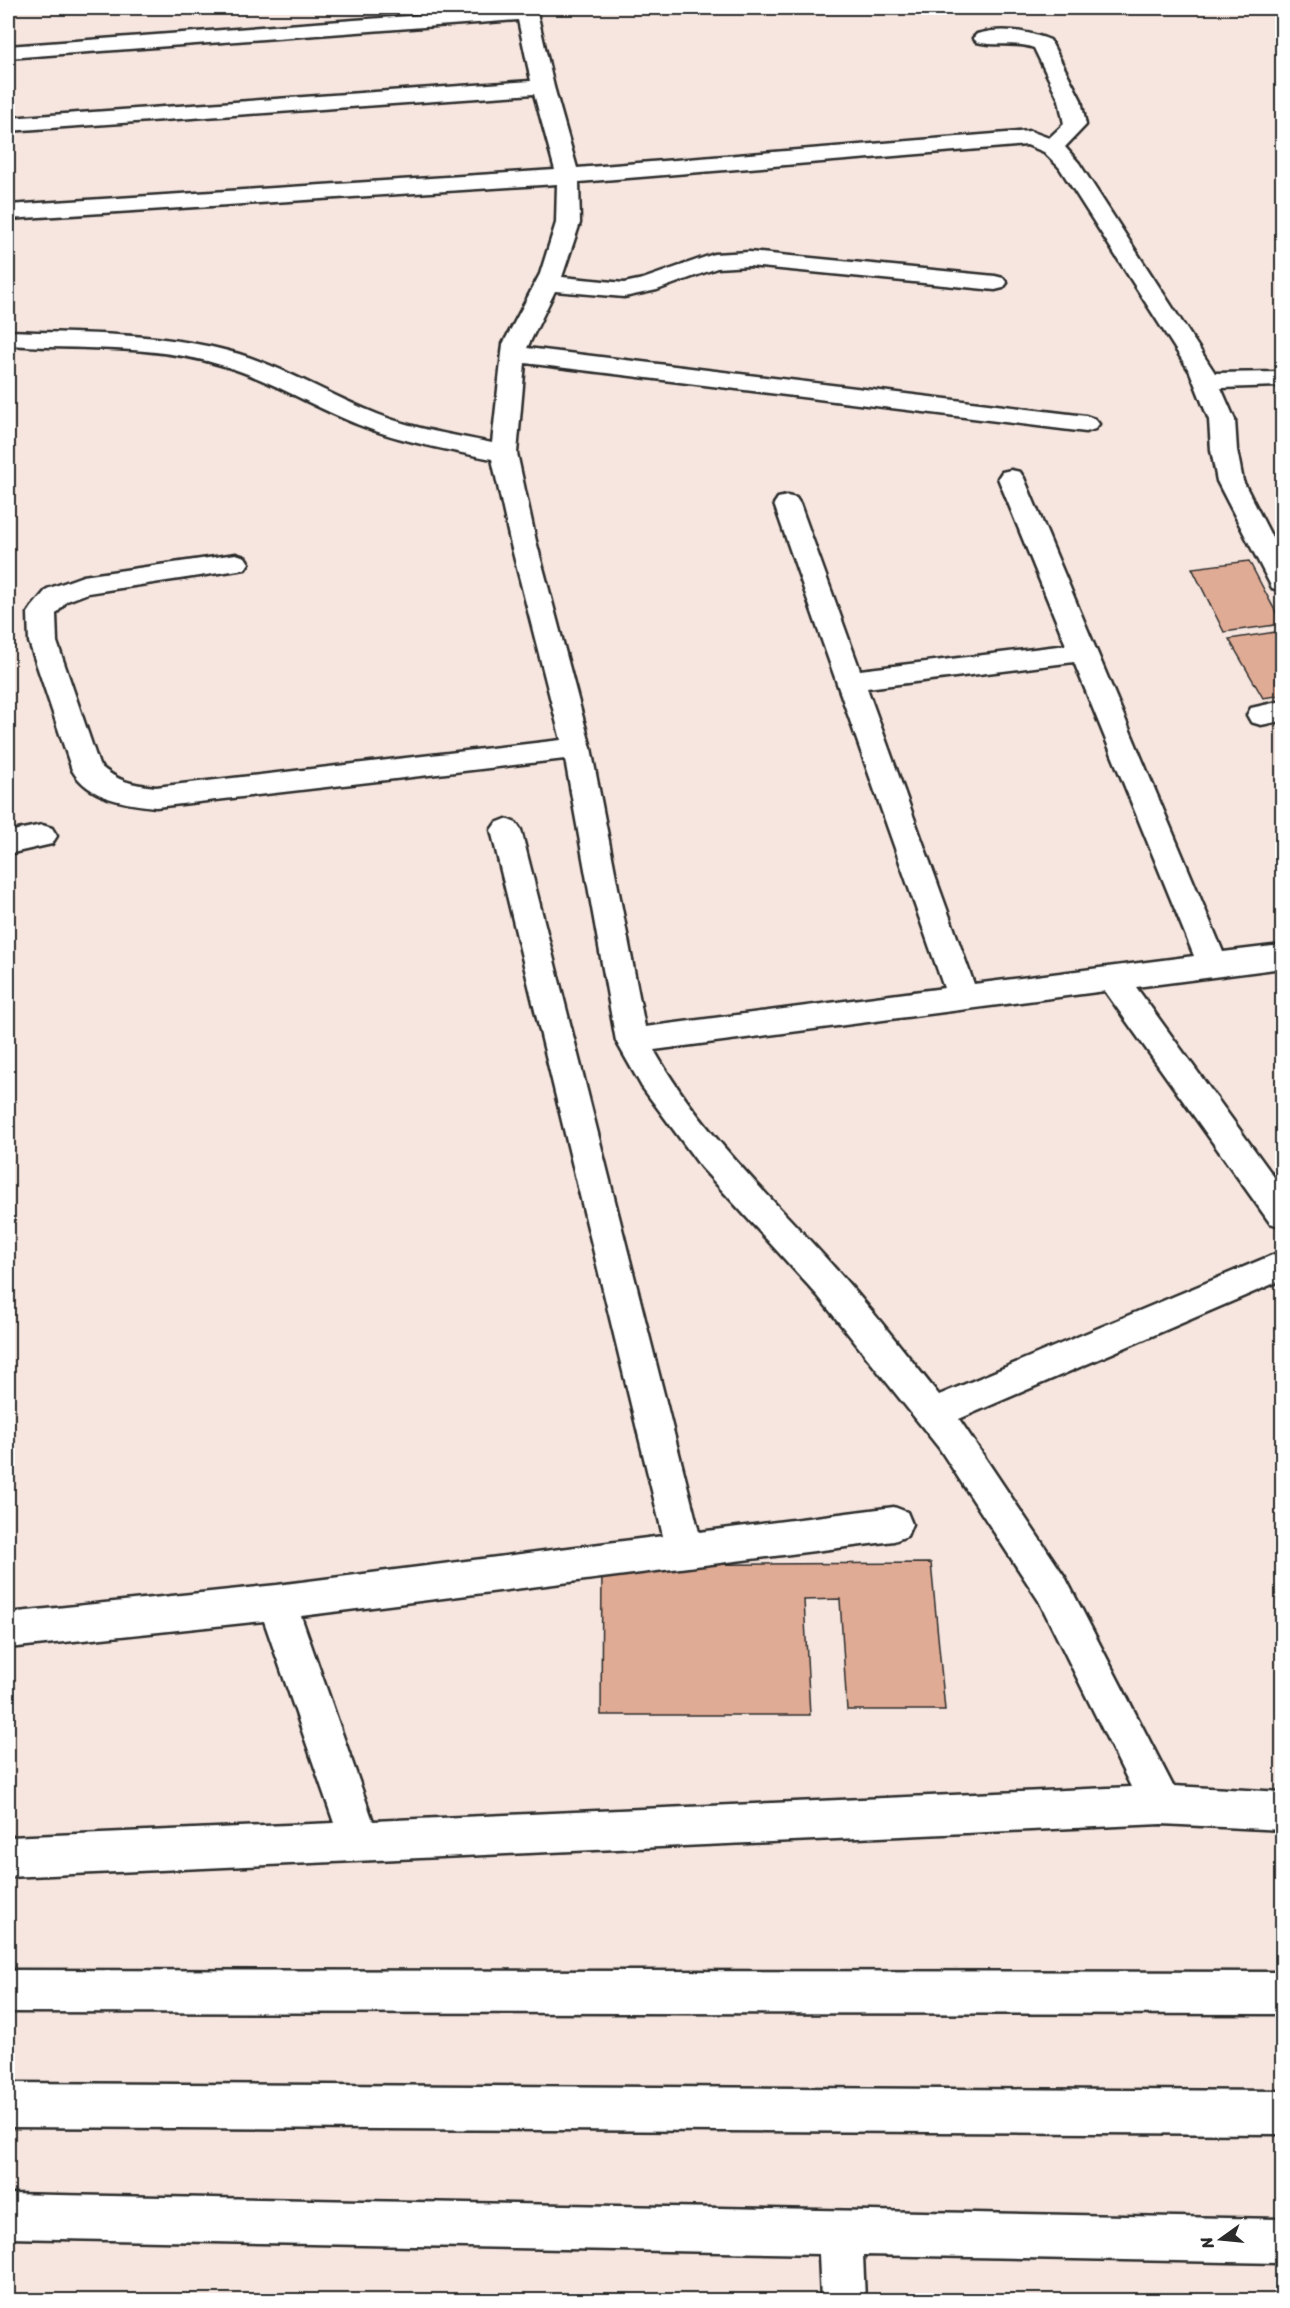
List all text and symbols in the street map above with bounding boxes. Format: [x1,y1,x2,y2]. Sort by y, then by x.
north arrow [1191,2209,1251,2269]
text: N [1191,2233,1223,2253]

